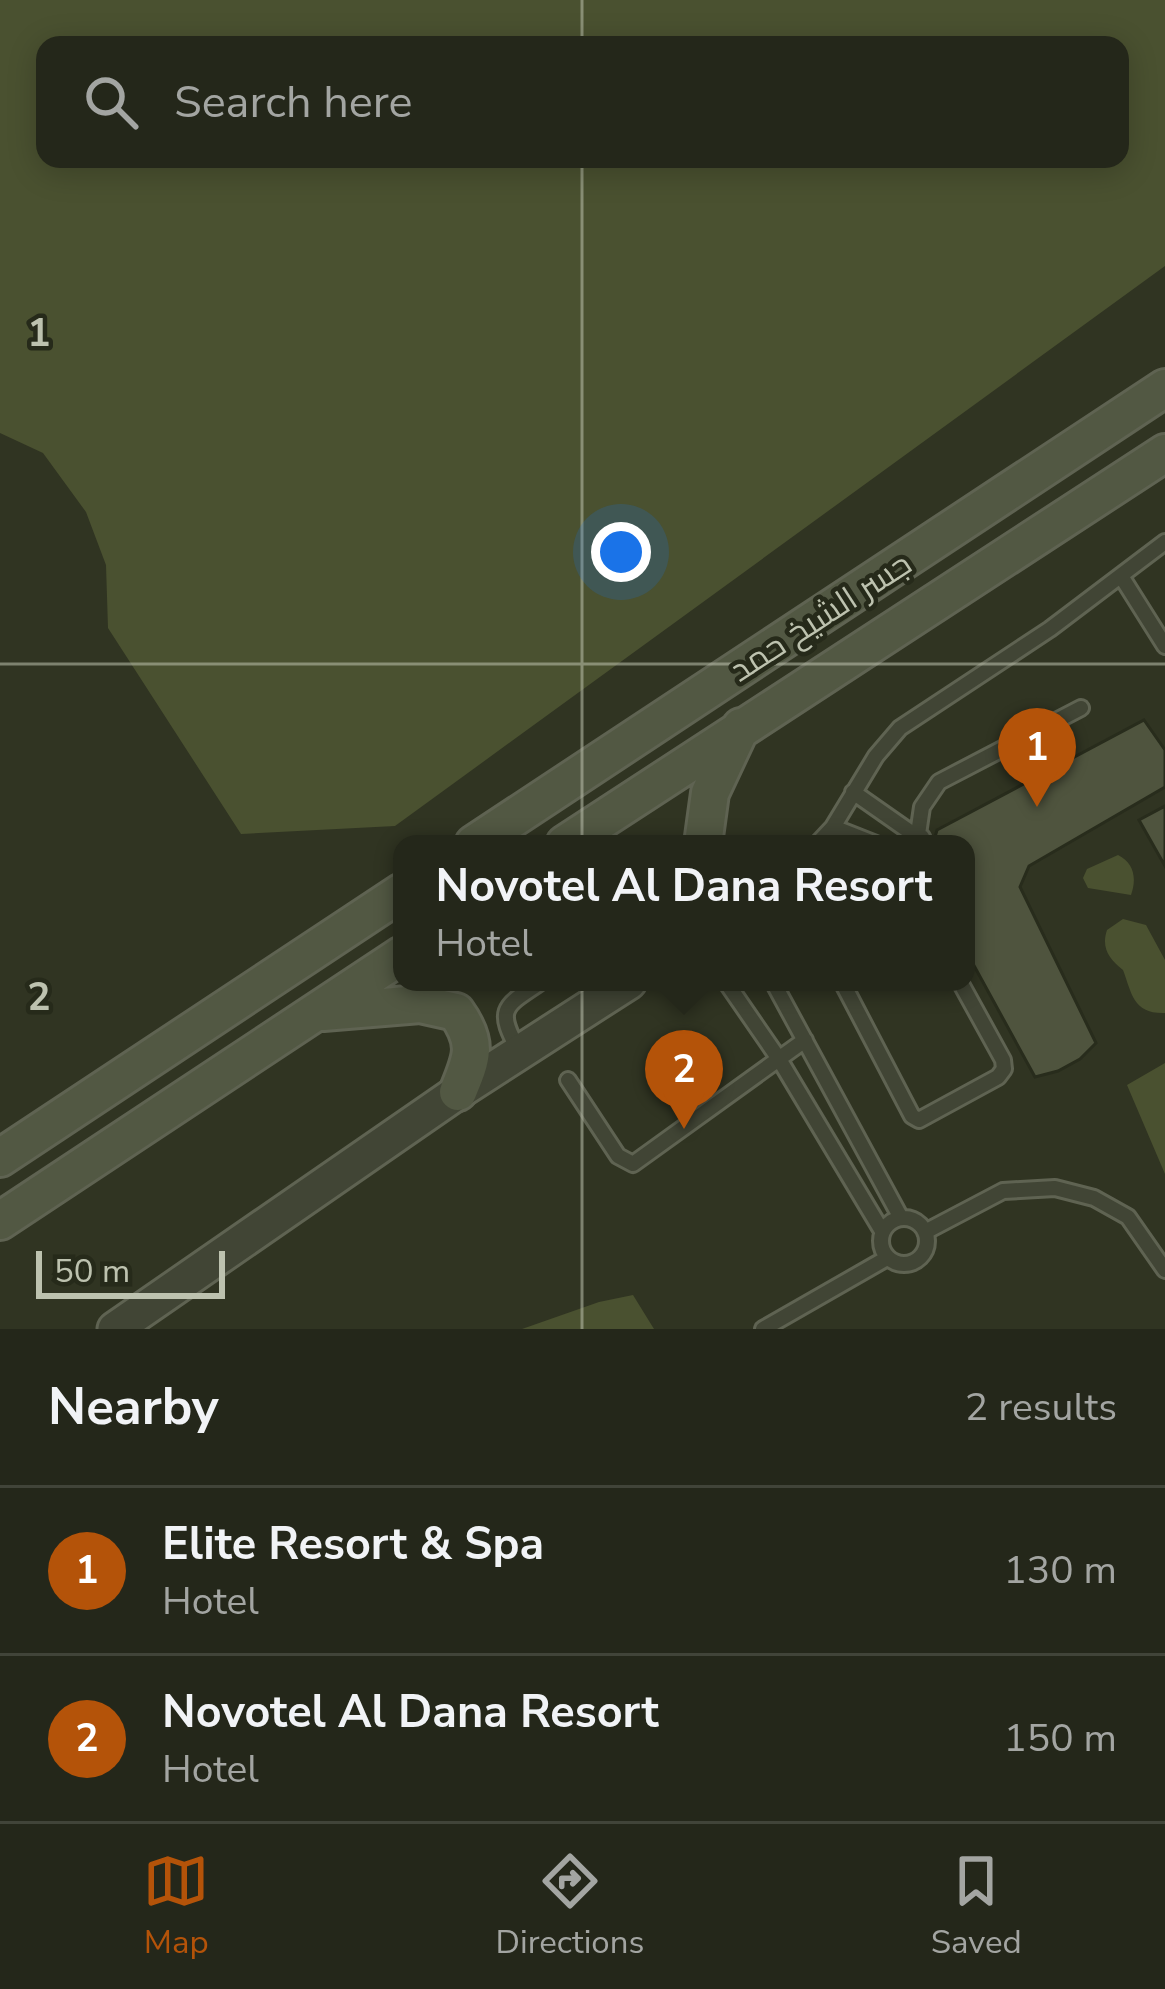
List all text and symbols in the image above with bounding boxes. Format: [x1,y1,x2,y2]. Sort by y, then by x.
search box [36,36,1129,168]
icon: search [78,69,144,135]
text: Search here [174,72,413,133]
text: 1 [27,307,51,360]
your location [591,522,651,582]
street label: جسر الشيخ حمد [721,542,920,693]
pin: 1 [998,708,1076,807]
popup [393,835,975,991]
text: Novotel Al Dana Resort [436,856,932,917]
text: Hotel [436,917,533,970]
text: 2 [27,971,51,1024]
pin: 2 [645,1030,723,1129]
scale bar [36,1245,225,1298]
text: 50 m [54,1249,130,1294]
text: Nearby [48,1372,219,1442]
text: 2 results [965,1381,1117,1434]
text: Elite Resort & Spa [162,1514,544,1575]
text: 1 [75,1544,99,1597]
text: 130 m [1003,1544,1117,1597]
text: Hotel [162,1575,259,1628]
text: Novotel Al Dana Resort [162,1682,659,1743]
text: 2 [75,1712,99,1765]
text: 150 m [1003,1712,1117,1765]
text: Hotel [162,1743,259,1796]
tab: Map [143,1848,209,1965]
tab: Directions [496,1848,644,1965]
tab: Saved [931,1848,1022,1965]

